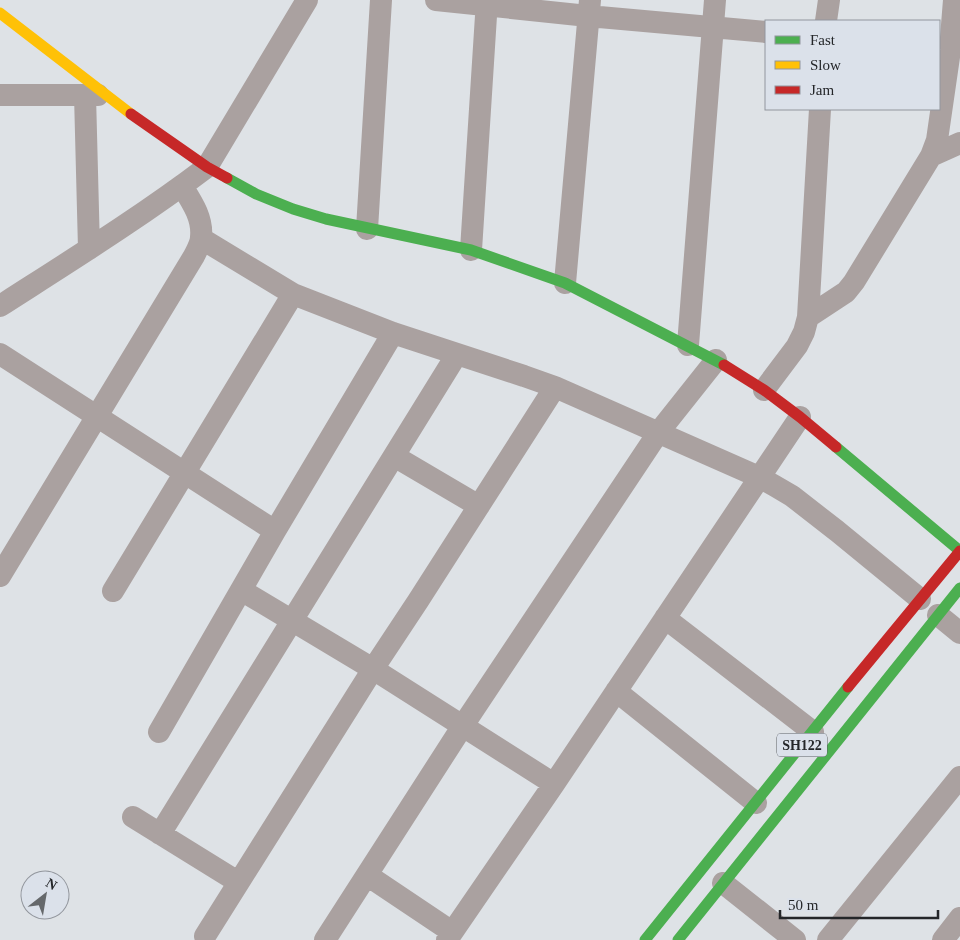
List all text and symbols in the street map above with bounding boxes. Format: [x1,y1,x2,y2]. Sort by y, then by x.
legend [765,20,940,110]
text: Fast [810,32,836,48]
text: Slow [810,57,841,73]
text: Jam [810,82,834,98]
road number: SH122 [777,734,827,756]
north arrow [20,870,70,920]
text: N [43,875,60,893]
scale bar [780,888,938,920]
text: 50 m [788,897,819,913]

